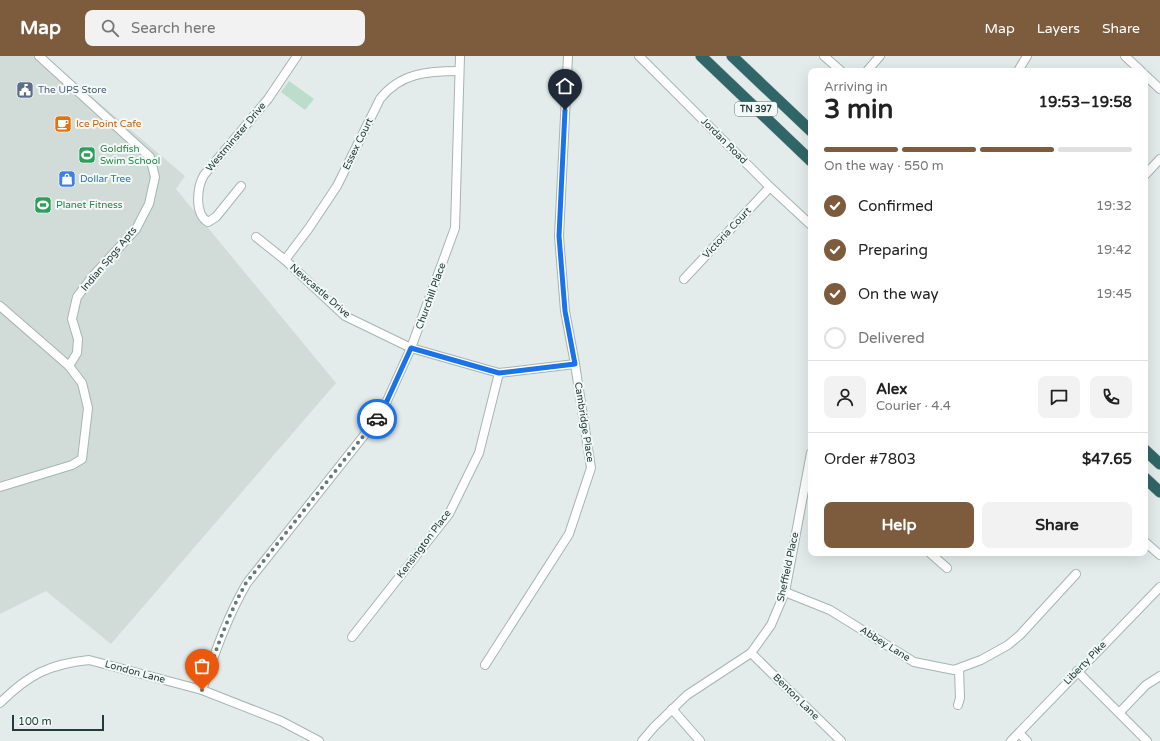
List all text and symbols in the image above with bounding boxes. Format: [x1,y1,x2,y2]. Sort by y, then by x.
search box [85,10,365,46]
text: Map [20,17,61,39]
icon: search [99,17,121,39]
text: Search here [131,19,215,37]
text: Map [985,20,1015,37]
text: Layers [1037,20,1080,37]
text: Share [1102,20,1140,37]
pin [548,69,582,110]
icon: home [554,75,576,97]
text: Arriving in [824,79,888,95]
public building icon: The UPS Store [15,80,35,100]
place label: The UPS Store [38,84,107,96]
text: 19:53–19:58 [1039,93,1132,111]
text: 3 min [824,94,893,125]
street label: Westminster Drive [203,100,269,174]
road number: TN 397 [735,102,777,116]
cafe icon: Ice Point Cafe [53,114,73,134]
street label: Jordan Road [698,115,750,167]
street label: Essex Court [340,116,376,172]
place label: Ice Point Cafe [76,118,142,130]
place label: Goldfish Swim School [100,143,160,167]
sports icon: Goldfish Swim School [77,145,97,165]
text: On the way · 550 m [824,158,944,174]
shop icon: Dollar Tree [57,169,77,189]
place label: Dollar Tree [80,173,131,185]
sports icon: Planet Fitness [33,195,53,215]
icon: check [824,195,846,217]
text: Confirmed [858,197,933,215]
text: 19:32 [1096,198,1132,214]
place label: Planet Fitness [56,199,123,211]
street label: Victoria Court [700,205,754,261]
street label: Indian Spgs Apts [79,224,140,294]
icon: check [824,239,846,261]
text: Preparing [858,241,928,259]
text: 19:42 [1096,242,1132,258]
street label: Newcastle Drive [287,261,353,321]
street label: Churchill Place [413,261,449,331]
icon: check [824,283,846,305]
text: On the way [858,285,938,303]
text: 19:45 [1096,286,1132,302]
text: Delivered [858,329,925,347]
button: person [824,376,866,418]
button: chat [1038,376,1080,418]
button: phone [1090,376,1132,418]
text: Alex [876,380,907,398]
street label: Cambridge Place [572,381,596,463]
text: Courier · 4.4 [876,398,951,414]
courier [357,399,397,439]
icon: car [366,408,388,430]
text: Order #7803 [824,450,916,468]
text: $47.65 [1082,450,1132,468]
button: Help [824,502,974,548]
button: Share [982,502,1132,548]
street label: Kensington Place [394,507,454,581]
street label: Sheffield Place [775,531,801,603]
street label: Abbey Lane [858,624,913,664]
street label: Liberty Pike [1061,638,1109,687]
pin [185,649,219,690]
icon: bag [191,655,213,677]
street label: London Lane [103,658,167,686]
street label: Benton Lane [770,671,822,723]
scale bar [12,713,104,732]
text: 100 m [18,715,52,728]

